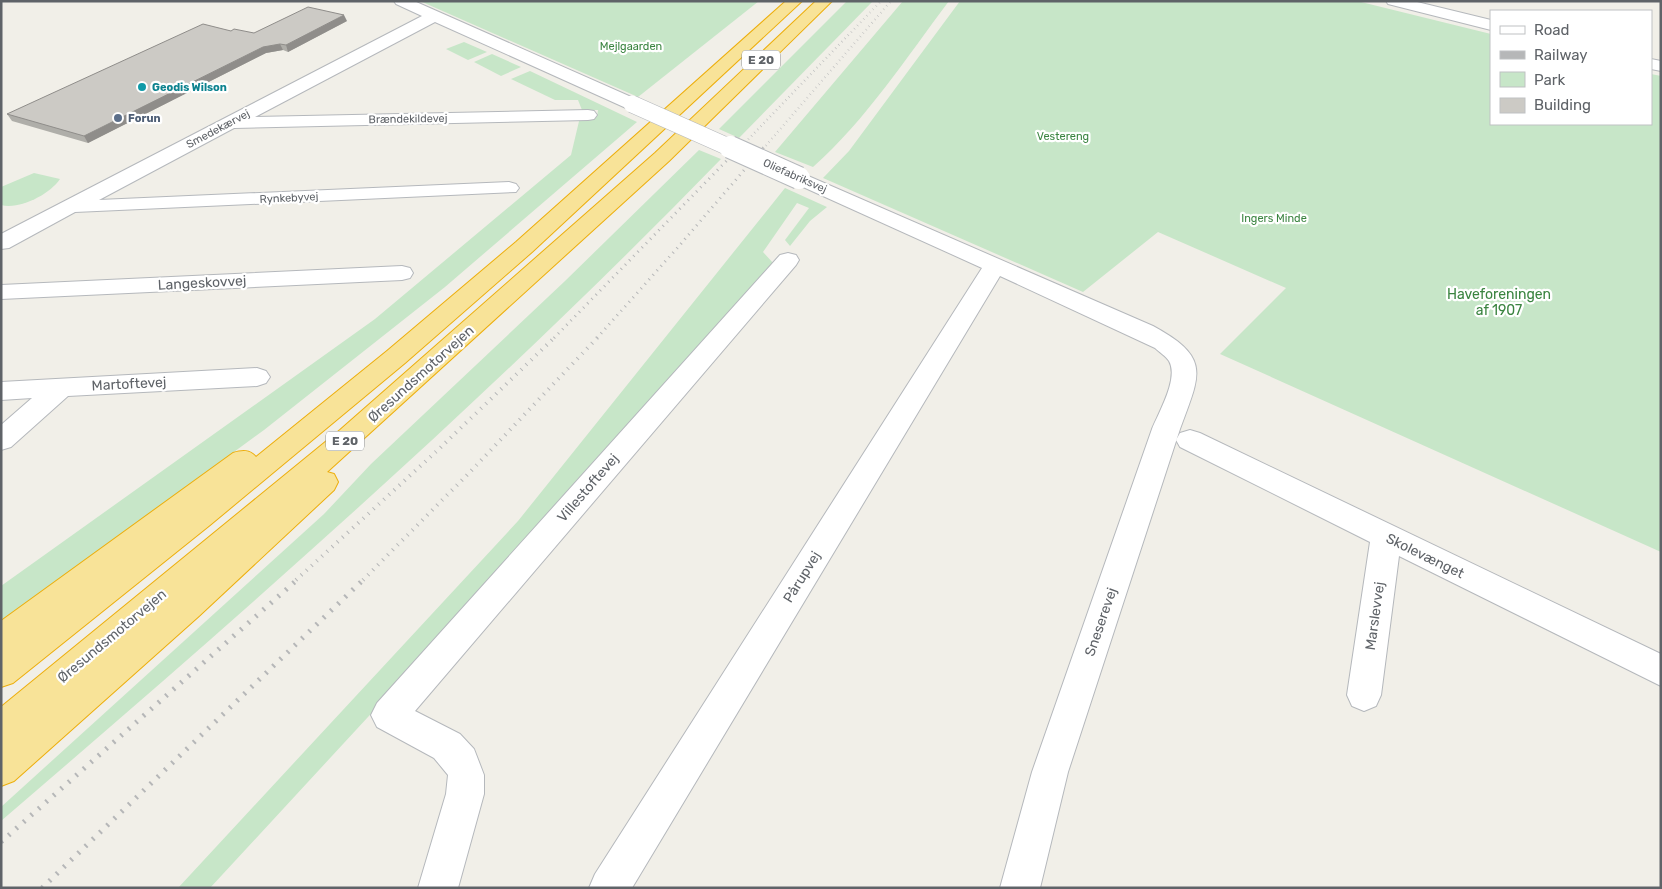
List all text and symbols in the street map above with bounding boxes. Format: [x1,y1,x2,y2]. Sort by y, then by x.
legend [1490,10,1652,125]
text: Road [1534,21,1570,39]
park label: Mejlgaarden [600,40,662,53]
text: Railway [1534,46,1588,64]
road number: E 20 [742,50,780,70]
text: Park [1534,71,1565,89]
marker: Geodis Wilson [136,81,148,93]
place label: Geodis Wilson [152,81,227,94]
text: Building [1534,96,1591,114]
street label: Smedekærvej [184,107,252,151]
marker: Forun [112,112,124,124]
place label: Forun [128,112,161,125]
street label: Brændekildevej [368,112,448,126]
park label: Vestereng [1037,130,1089,143]
street label: Oliefabriksvej [761,156,829,196]
street label: Rynkebyvej [259,190,319,206]
park label: Ingers Minde [1241,212,1307,225]
street label: Langeskovvej [157,272,247,294]
park label: Haveforeningen af 1907 [1447,286,1551,319]
street label: Øresundsmotorvejen [365,322,477,426]
street label: Martoftevej [91,374,167,394]
road number: E 20 [326,432,364,451]
street label: Villestoftevej [554,450,622,526]
street label: Skolevænget [1383,530,1467,582]
street label: Pårupvej [780,548,824,606]
street label: Marslevvej [1362,581,1388,651]
street label: Sneserevej [1081,585,1121,659]
street label: Øresundsmotorvejen [54,586,170,686]

